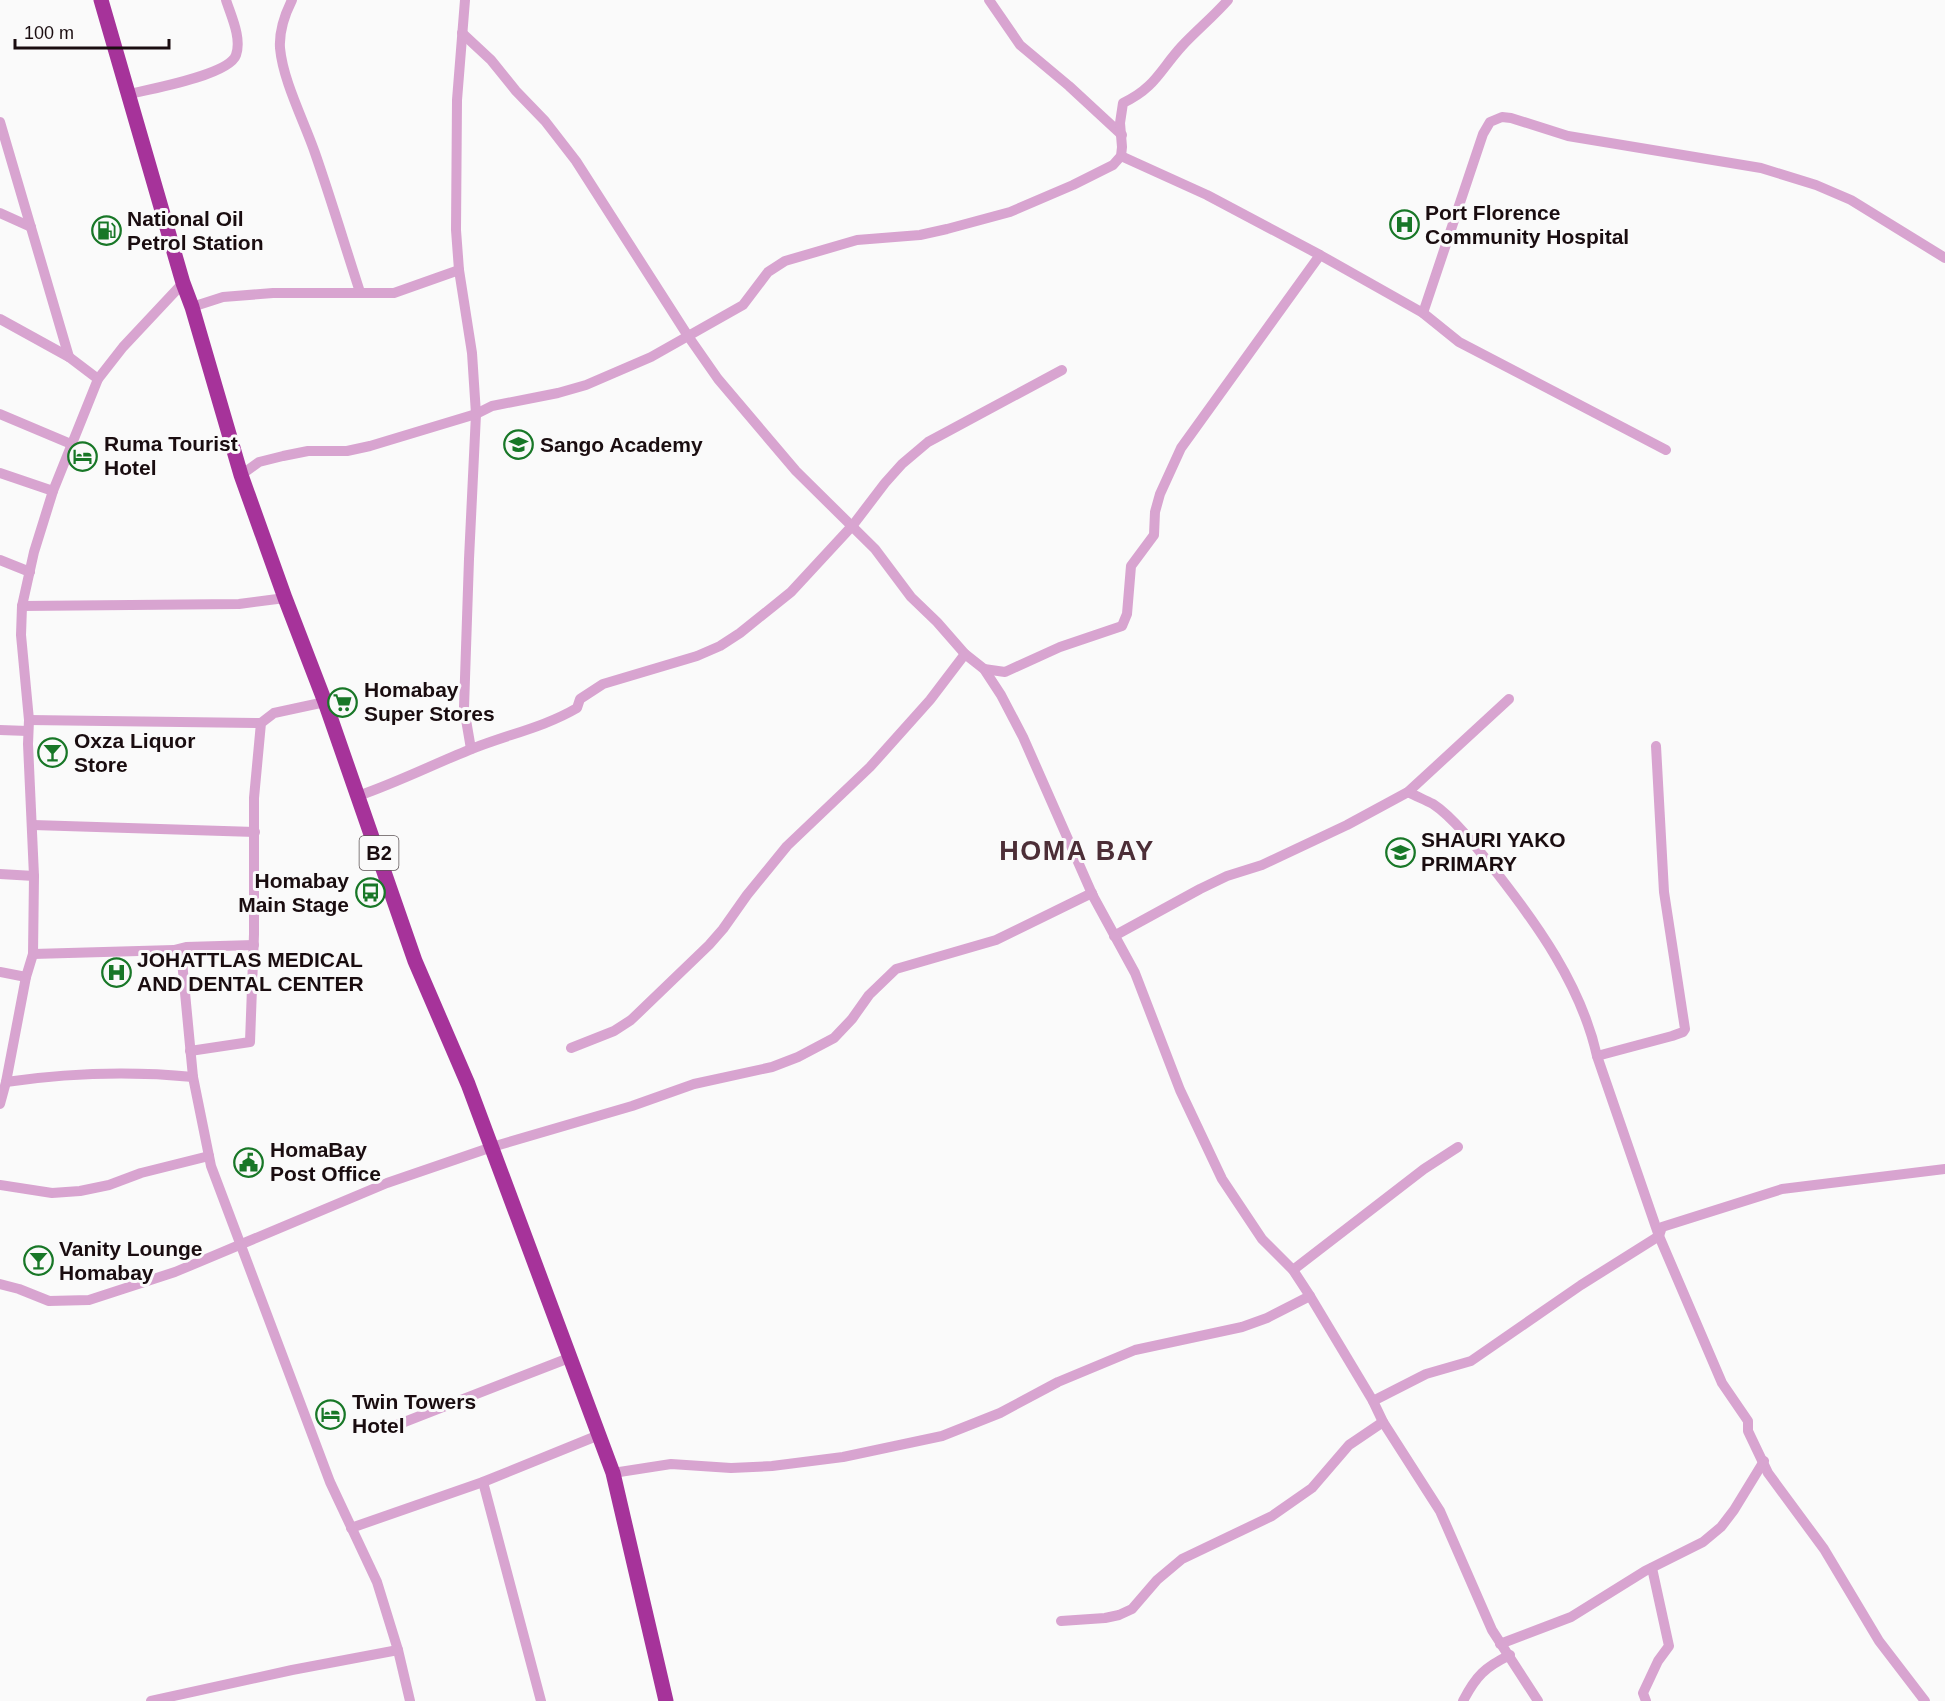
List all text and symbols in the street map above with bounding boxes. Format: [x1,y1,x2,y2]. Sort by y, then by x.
scale bar [15,12,170,50]
text: 100 m [24,23,74,43]
place label: Port Florence Community Hospital [1425,201,1629,248]
place label: National Oil Petrol Station [127,207,264,254]
hospital icon: Port Florence Community Hospital [1388,209,1420,241]
fuel station icon: National Oil Petrol Station [90,215,122,247]
school or university icon: Sango Academy [503,429,535,461]
place label: Ruma Tourist Hotel [104,432,238,479]
place label: Sango Academy [540,433,703,456]
hotel icon: Ruma Tourist Hotel [67,440,99,472]
place label: Homabay Super Stores [364,678,495,725]
supermarket icon: Homabay Super Stores [327,686,359,718]
place label: Oxza Liquor Store [74,729,195,776]
bar icon: Oxza Liquor Store [37,737,69,769]
place label: SHAURI YAKO PRIMARY [1421,828,1566,875]
road number: B2 [360,836,398,870]
district label: HOMA BAY [999,836,1155,866]
school or university icon: SHAURI YAKO PRIMARY [1384,836,1416,868]
place label: Homabay Main Stage [238,869,349,916]
bus stop icon: Homabay Main Stage [354,877,386,909]
place label: JOHATTLAS MEDICAL AND DENTAL CENTER [137,948,364,995]
hospital icon: JOHATTLAS MEDICAL AND DENTAL CENTER [100,956,132,988]
place label: HomaBay Post Office [270,1138,381,1185]
public building icon: HomaBay Post Office [233,1146,265,1178]
place label: Vanity Lounge Homabay [59,1237,203,1284]
bar icon: Vanity Lounge Homabay [22,1245,54,1277]
place label: Twin Towers Hotel [352,1390,476,1437]
hotel icon: Twin Towers Hotel [315,1398,347,1430]

